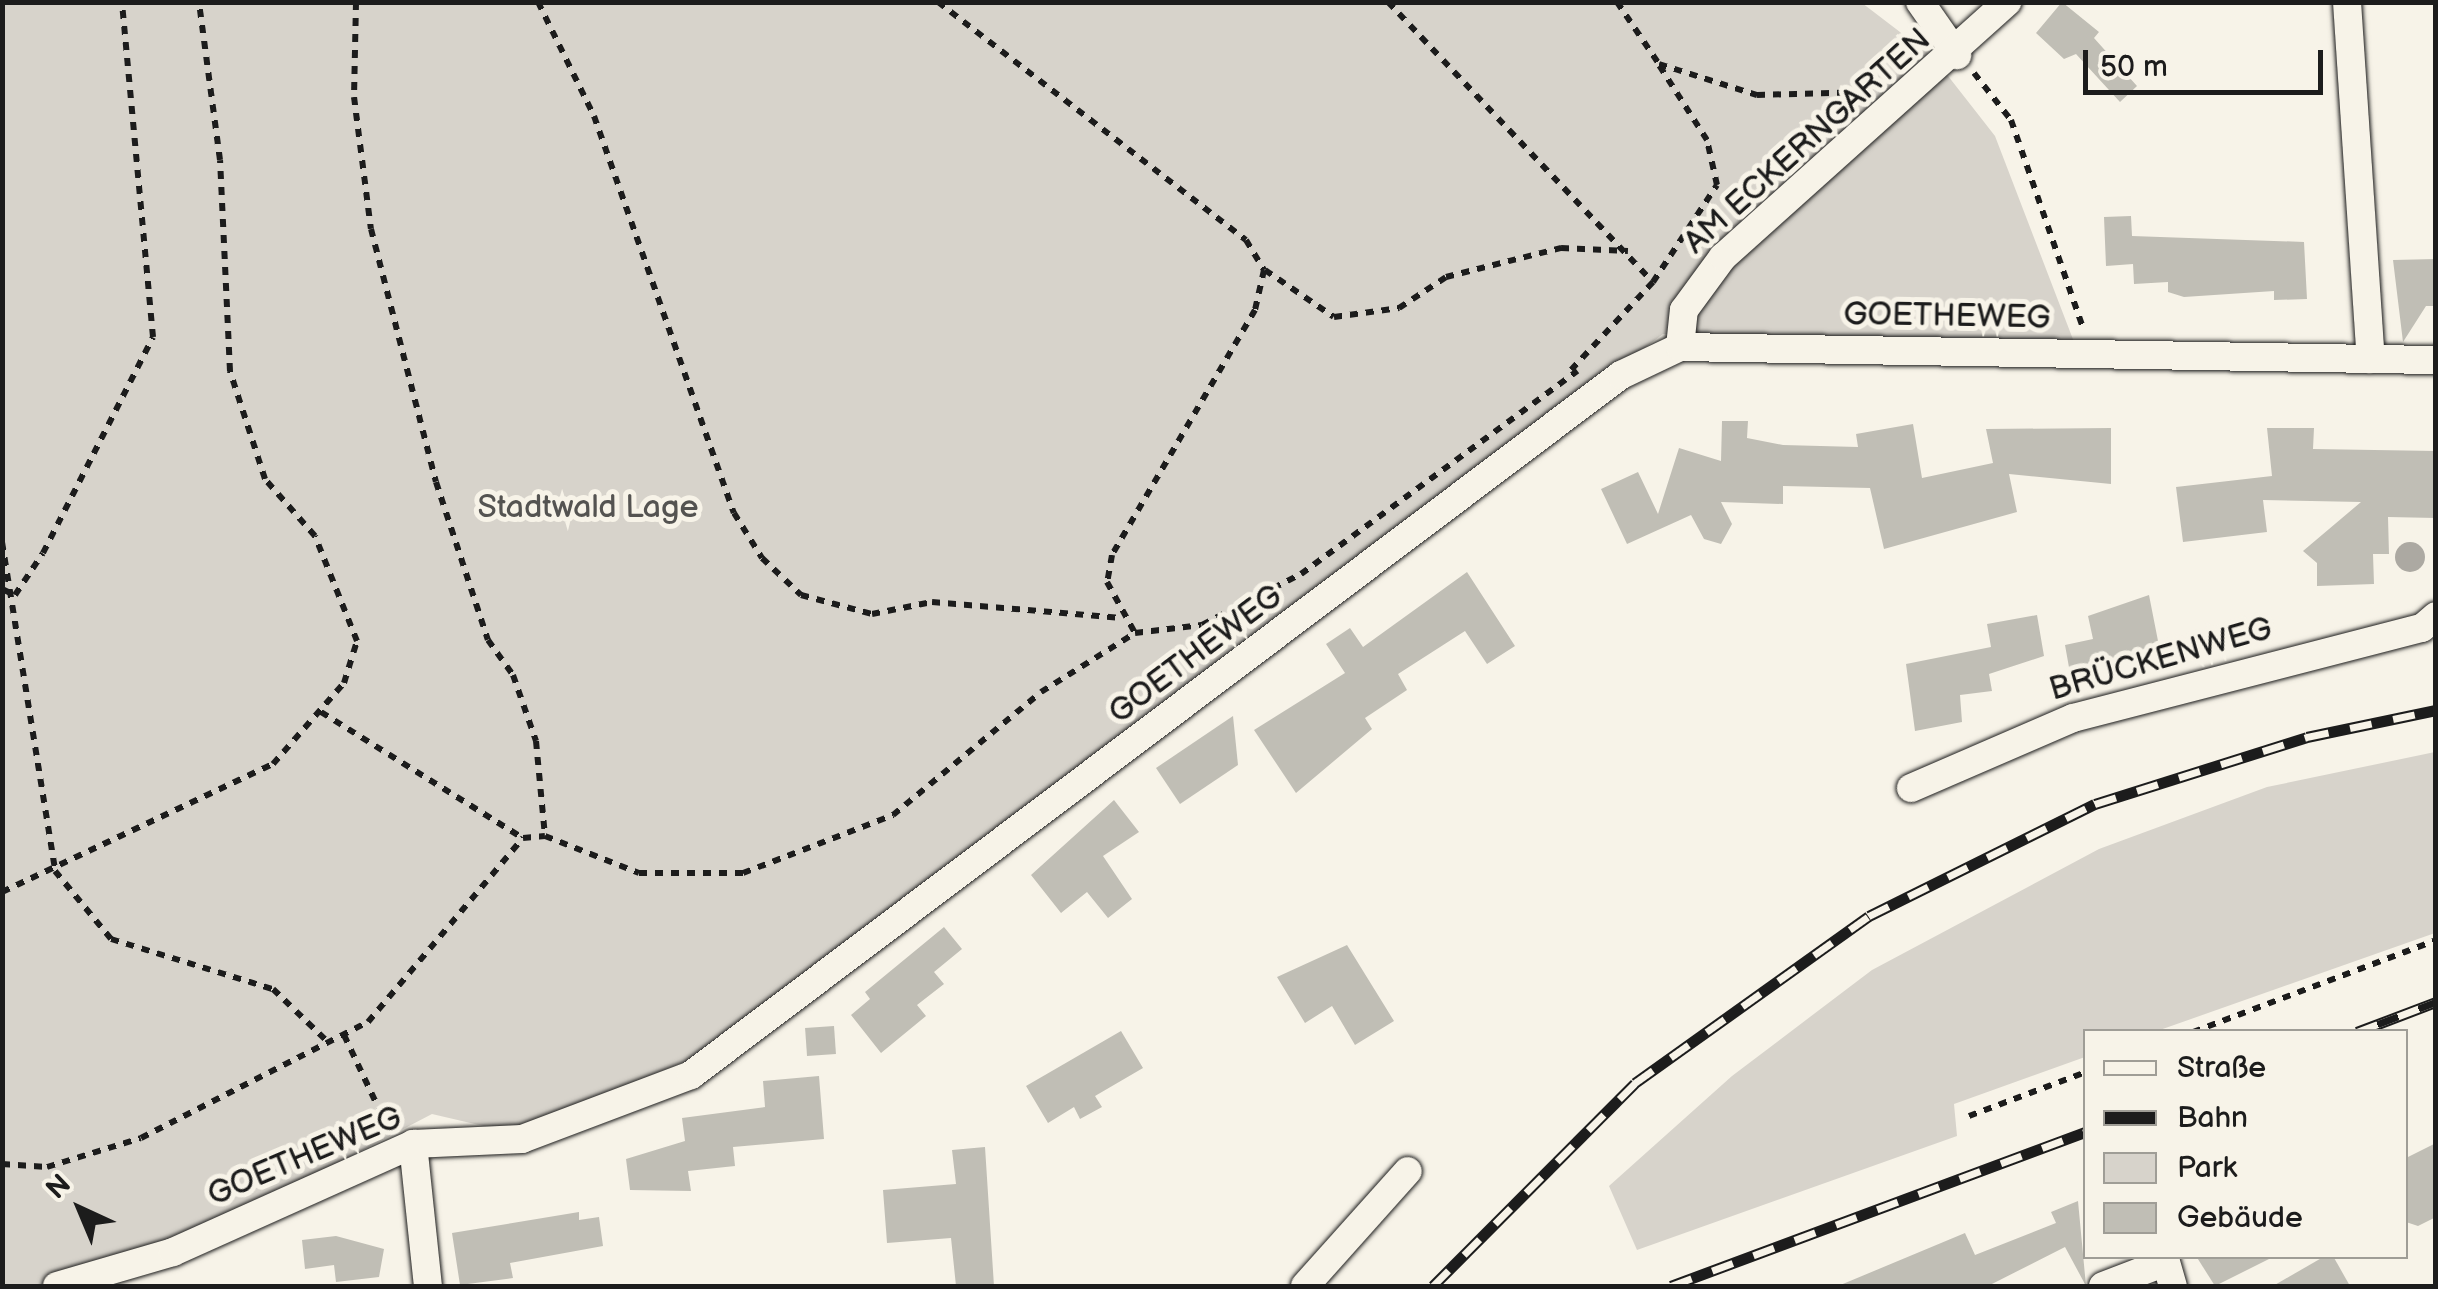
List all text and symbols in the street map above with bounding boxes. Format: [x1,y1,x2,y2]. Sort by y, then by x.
street label: AM ECKERNGARTEN [1677,21,1939,263]
scale bar [2088,30,2328,92]
text: 50 m [2100,49,2168,85]
street label: GOETHEWEG [1843,296,2051,338]
park label: Stadtwald Lage [478,489,698,527]
street label: GOETHEWEG [1102,577,1290,733]
street label: BRÜCKENWEG [2045,610,2277,710]
legend [2083,1029,2408,1259]
text: Straße [2177,1050,2266,1086]
street label: GOETHEWEG [202,1099,408,1215]
text: Bahn [2177,1100,2248,1136]
text: Park [2177,1150,2237,1186]
north arrow [30,1159,130,1259]
text: N [40,1168,78,1206]
text: Gebäude [2177,1200,2303,1236]

